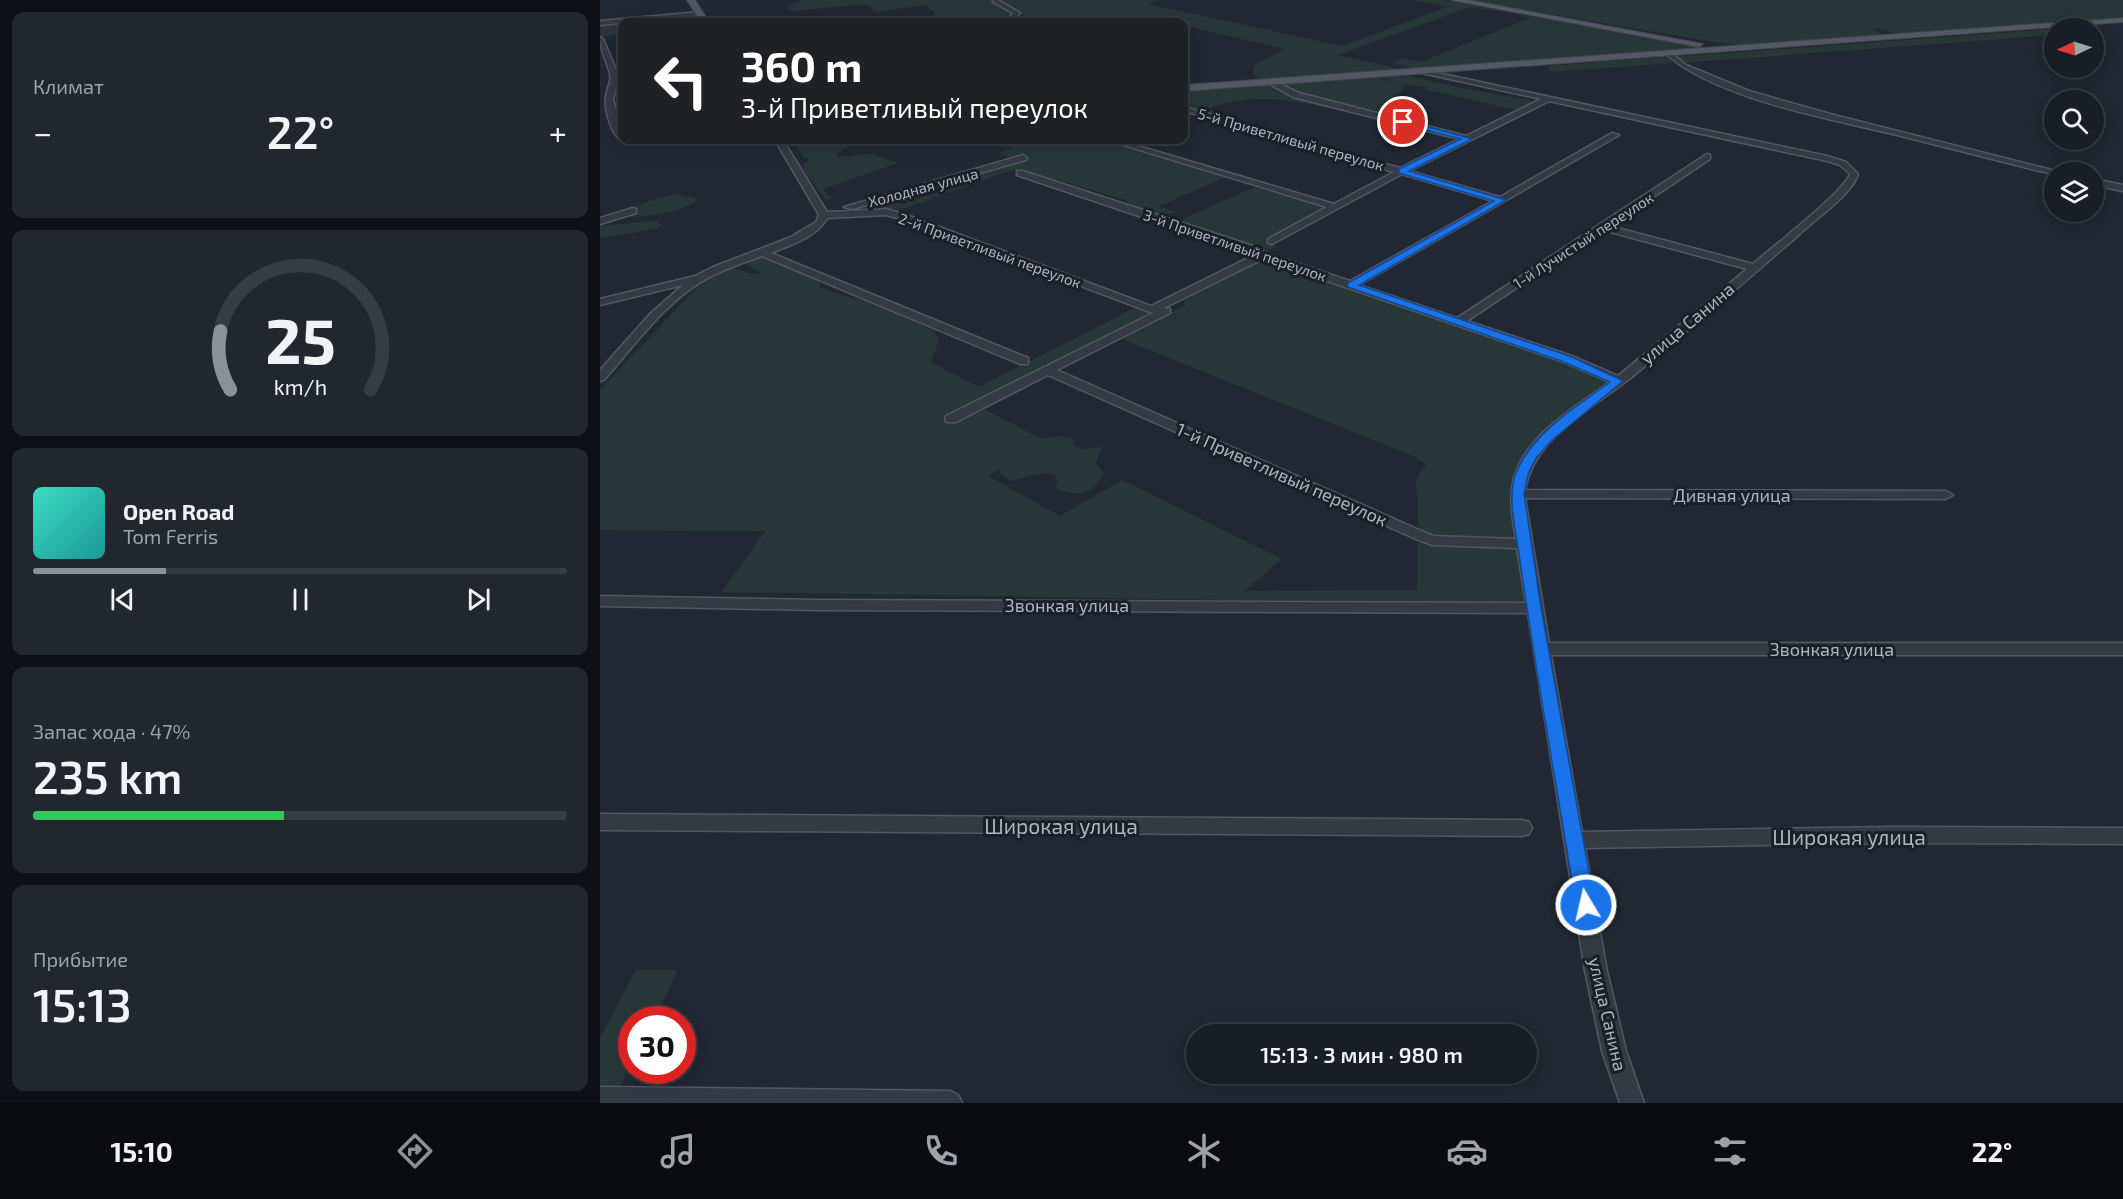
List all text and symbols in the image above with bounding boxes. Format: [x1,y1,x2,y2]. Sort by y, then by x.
north arrow [2044,18,2104,78]
map controls [2044,18,2104,222]
text: 360 m [741,40,862,90]
icon: left [642,42,720,120]
text: Климат [33,74,104,98]
button: search [2044,90,2104,150]
text: 3-й Приветливый переулок [741,91,1088,123]
pin [1377,96,1428,147]
text: 22° [267,104,334,158]
street label: 5-й Приветливый переулок [1196,104,1386,175]
icon: arrive [1386,105,1419,138]
text: − [33,112,52,152]
text: + [549,112,567,152]
button: layers [2044,162,2104,222]
street label: Холодная улица [866,164,980,211]
street label: 1-й Лучистый переулок [1510,188,1657,293]
street label: 3-й Приветливый переулок [1141,205,1329,286]
street label: 2-й Приветливый переулок [896,209,1084,292]
street label: улица Санина [1636,277,1738,369]
text: 25 [265,302,335,377]
text: km/h [273,375,327,400]
street label: 1-й Приветливый переулок [1173,417,1391,531]
street label: Дивная улица [1673,484,1791,506]
text: Open Road [123,498,235,524]
text: Tom Ferris [123,524,218,548]
icon: previous [106,583,139,616]
icon: pause [284,583,317,616]
icon: next [462,583,495,616]
street label: Звонкая улица [1005,594,1129,616]
street label: Звонкая улица [1770,638,1894,660]
text: Запас хода · 47% [33,719,190,743]
text: 235 km [33,749,182,803]
street label: Широкая улица [984,813,1138,839]
street label: Широкая улица [1772,824,1926,850]
position arrow [1554,873,1618,937]
text: Прибытие [33,947,128,971]
street label: улица Санина [1584,955,1632,1073]
text: 15:13 [33,977,132,1031]
speed limit sign: 30 [618,1006,696,1084]
text: 15:13 · 3 мин · 980 m [1260,1041,1463,1067]
icon: directions [394,1130,436,1172]
icon: music [657,1130,699,1172]
icon: phone [920,1130,962,1172]
icon: climate [1183,1130,1225,1172]
icon: car [1446,1130,1488,1172]
icon: filters [1709,1130,1751,1172]
text: 15:10 [111,1135,173,1167]
text: 22° [1972,1135,2012,1167]

